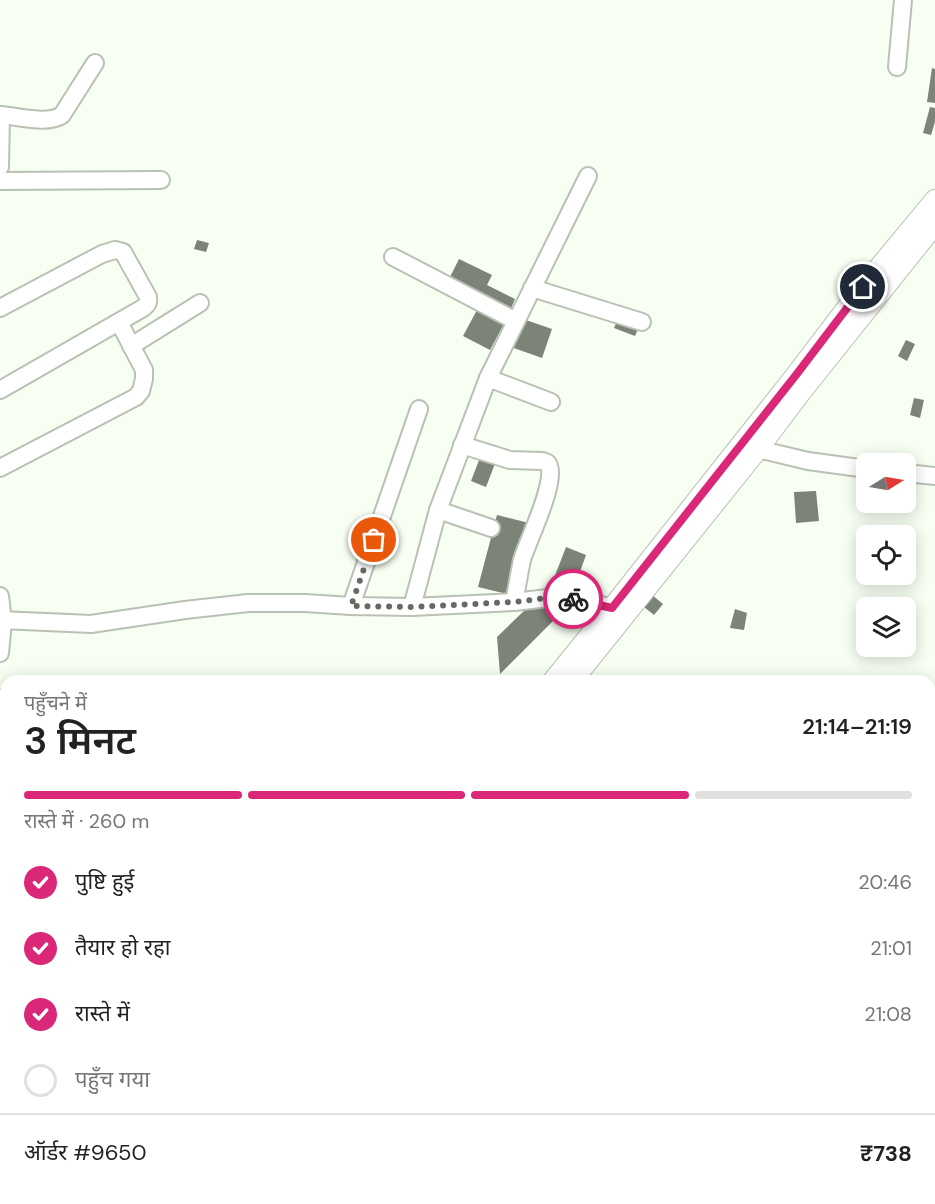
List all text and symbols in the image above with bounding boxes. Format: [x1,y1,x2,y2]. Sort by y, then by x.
pin [837,261,888,312]
icon: home [846,270,879,303]
north arrow [856,453,916,513]
map controls [856,453,916,657]
pin [348,514,399,565]
icon: bag [357,523,390,556]
button: locate [856,525,916,585]
courier [543,569,603,629]
icon: bike [557,583,590,616]
button: layers [856,597,916,657]
text: पहुँचने में [24,690,87,716]
text: 21:14–21:19 [802,712,912,741]
text: 3 मिनट [24,715,136,766]
text: रास्ते में · 260 m [24,808,149,834]
icon: check [24,866,57,899]
text: पुष्टि हुई [75,867,134,896]
text: 20:46 [858,869,912,895]
icon: check [24,932,57,965]
text: तैयार हो रहा [75,933,170,962]
text: 21:01 [870,935,912,961]
icon: check [24,998,57,1031]
text: रास्ते में [75,999,130,1028]
text: 21:08 [864,1001,912,1027]
text: पहुँच गया [75,1065,150,1094]
text: ऑर्डर #9650 [24,1138,146,1167]
text: ₹738 [860,1139,912,1168]

